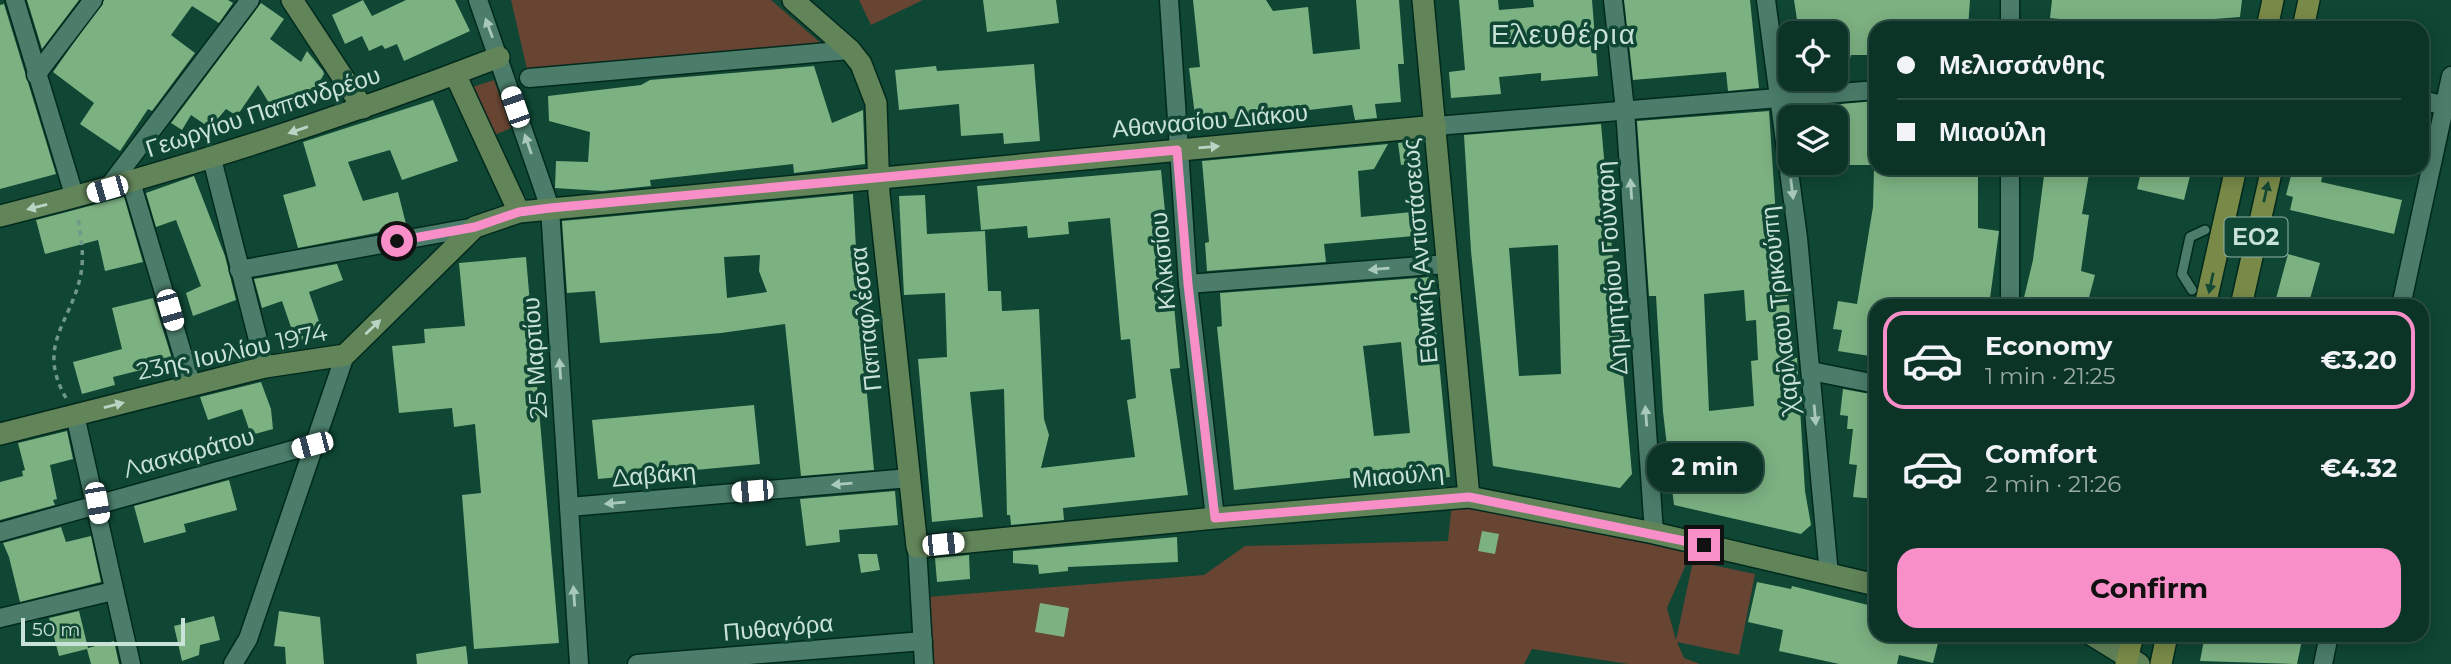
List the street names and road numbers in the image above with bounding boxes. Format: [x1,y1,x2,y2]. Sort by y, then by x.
street label: Γεωργίου Παπανδρέου [142,60,384,163]
street label: Αθανασίου Διάκου [1111,97,1309,144]
street label: Εθνικής Αντιστάσεως [1395,137,1444,365]
street label: Δημητρίου Γούναρη [1590,160,1633,376]
street label: Χαρίλαου Τρικούπη [1754,205,1805,418]
street label: Κιλκισίου [1144,211,1181,311]
road number: ΕΟ2 [2224,218,2288,256]
street label: Παπαφλέσσα [843,245,888,393]
street label: 25 Μαρτίου [516,296,553,420]
street label: 23ης Ιουλίου 1974 [134,317,330,386]
street label: Λασκαράτου [120,421,257,484]
street label: Δαβάκη [611,456,697,493]
street label: Μιαούλη [1351,457,1445,494]
street label: Πυθαγόρα [722,608,834,647]

